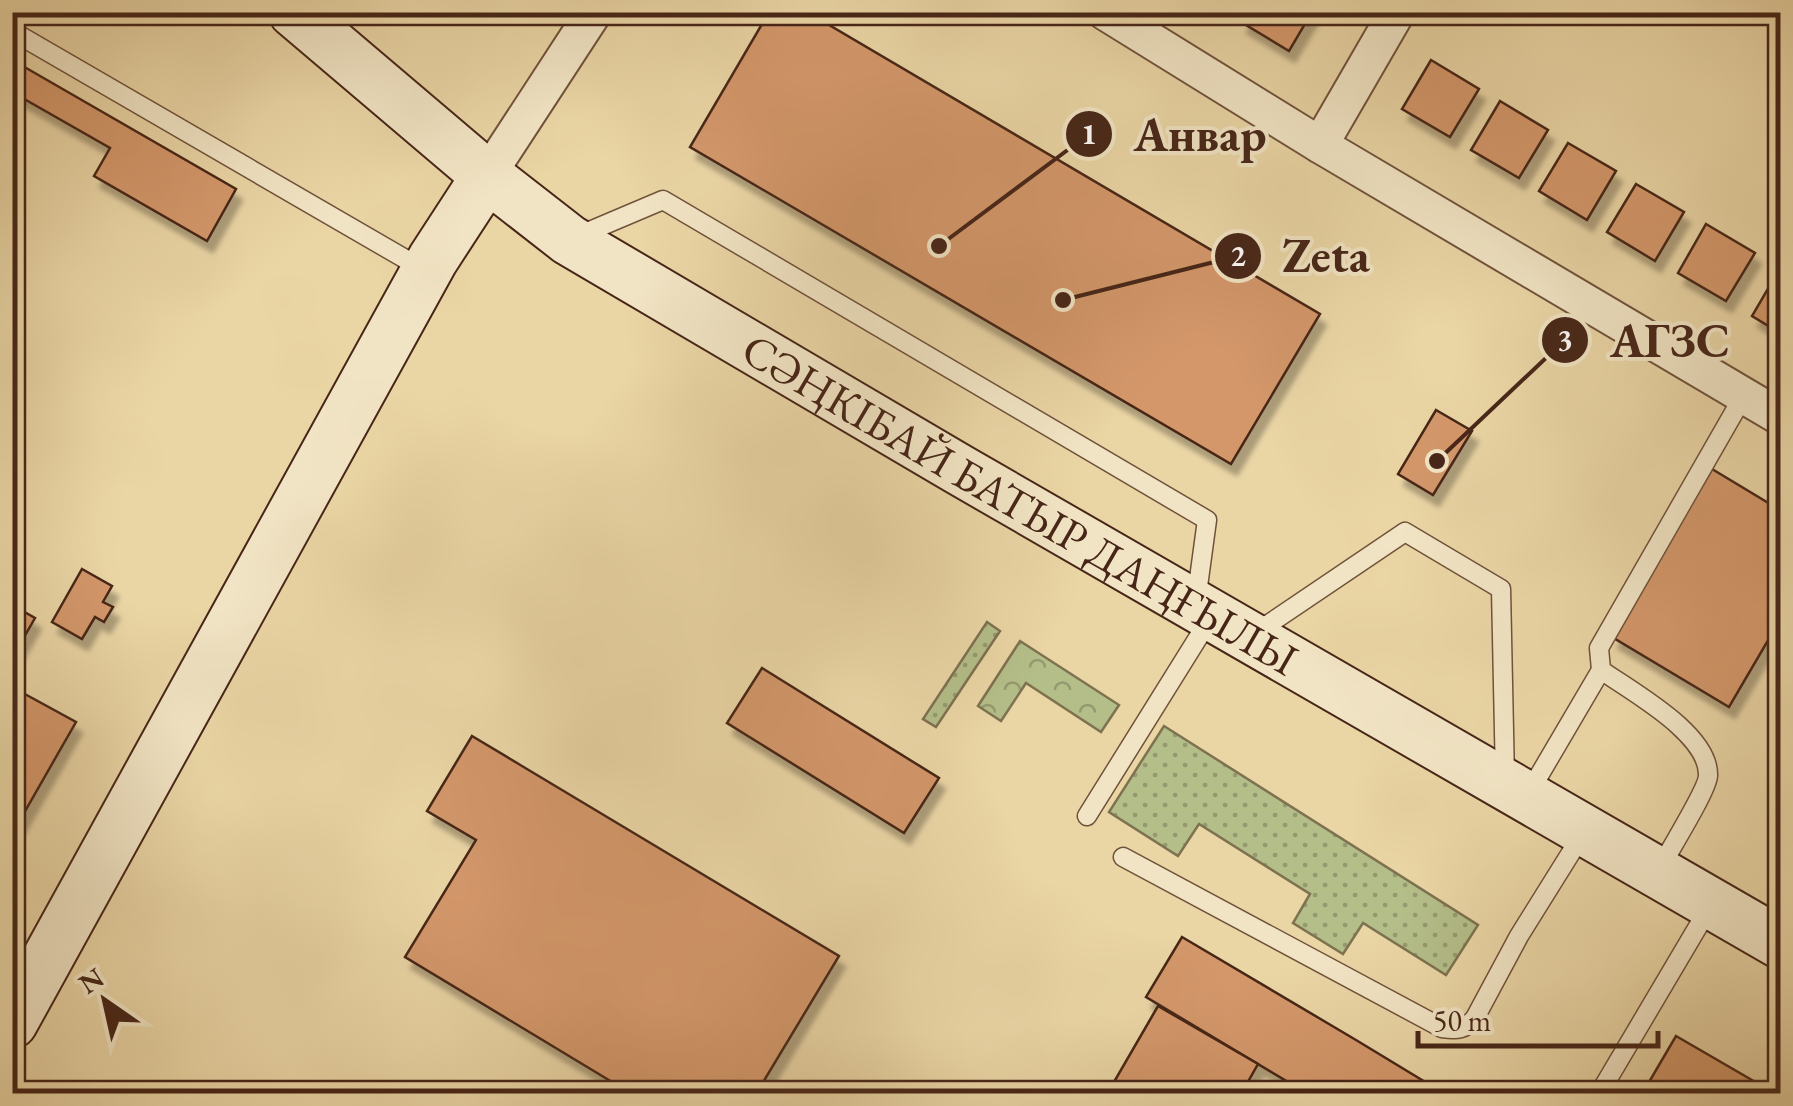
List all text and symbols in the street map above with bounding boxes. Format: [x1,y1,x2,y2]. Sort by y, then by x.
callout: Анвар [1064,95,1286,173]
text: Анвар [1133,103,1266,165]
text: 1 [1081,114,1097,153]
callout: Zeta [1213,217,1390,295]
text: Zeta [1282,224,1371,286]
text: 2 [1230,236,1246,275]
callout: АГЗС [1540,301,1750,379]
text: АГЗС [1609,309,1730,371]
street label: СӘҢКІБАЙ БАТЫР ДАҢҒЫЛЫ [732,319,1309,688]
text: 3 [1557,320,1573,359]
north arrow [55,951,155,1051]
text: N [72,959,111,1002]
scale bar [1418,986,1658,1048]
text: 50 m [1433,1001,1491,1040]

